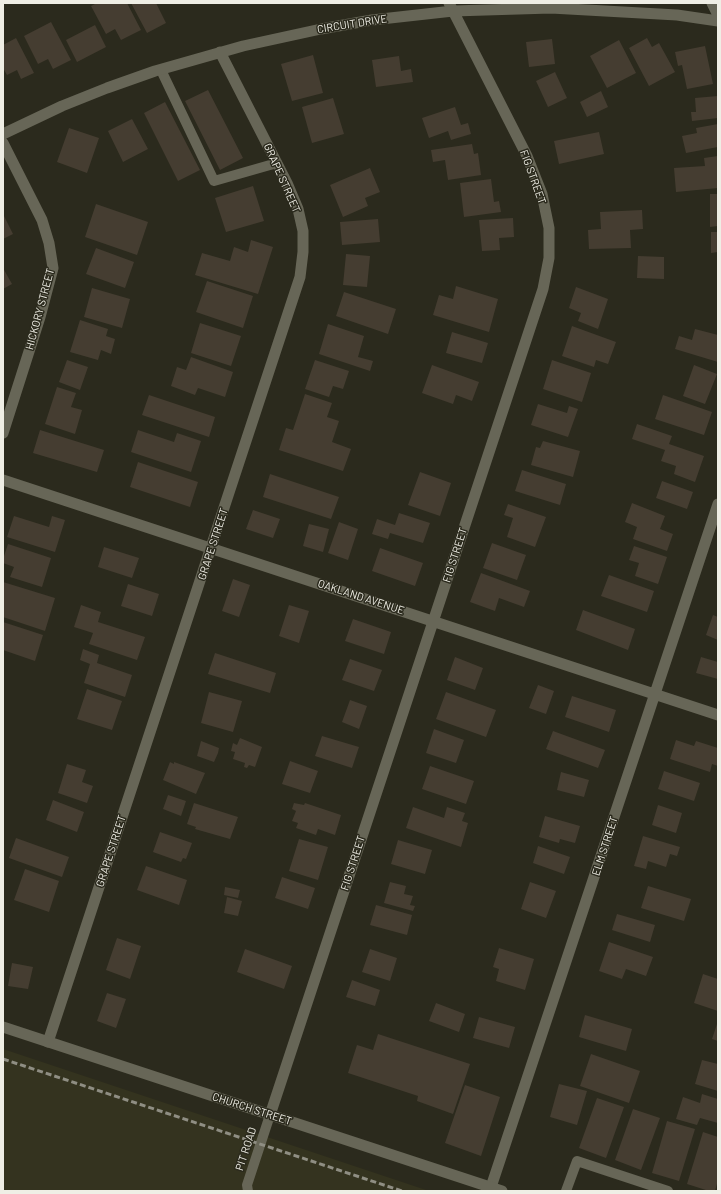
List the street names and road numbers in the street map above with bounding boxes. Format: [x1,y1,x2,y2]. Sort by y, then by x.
street label: CIRCUIT DRIVE [316,12,388,36]
street label: GRAPE STREET [261,141,303,215]
street label: FIG STREET [517,148,549,206]
street label: HICKORY STREET [23,267,57,351]
street label: GRAPE STREET [195,506,231,582]
street label: FIG STREET [440,526,470,584]
street label: OAKLAND AVENUE [316,577,406,617]
street label: GRAPE STREET [93,813,129,889]
street label: ELM STREET [589,815,621,877]
street label: FIG STREET [338,834,368,892]
street label: CHURCH STREET [211,1090,293,1128]
street label: PIT ROAD [233,1126,259,1172]

